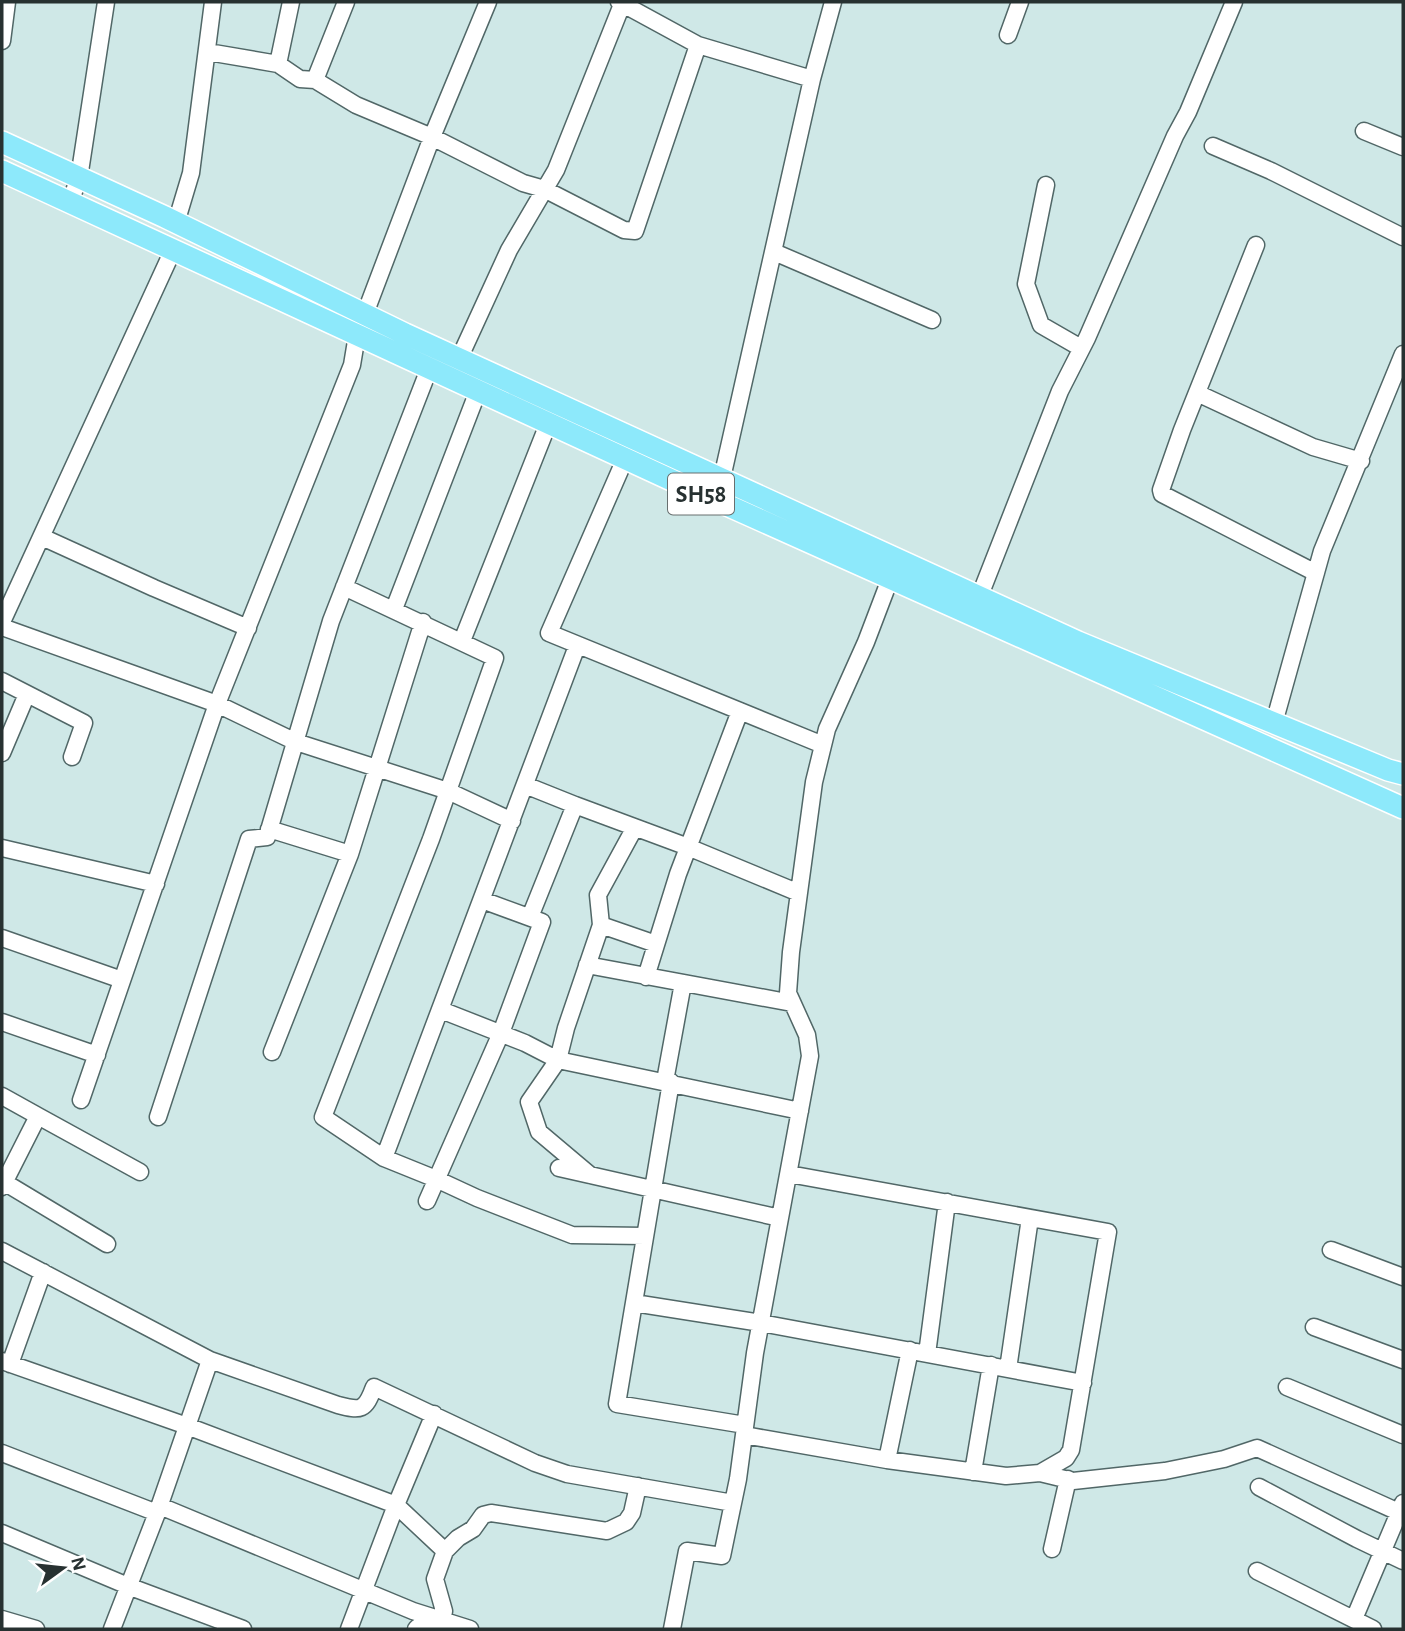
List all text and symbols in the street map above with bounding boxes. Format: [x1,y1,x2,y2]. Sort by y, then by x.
road number: SH58 [668,474,734,514]
north arrow [28,1533,98,1603]
text: N [67,1555,89,1573]

